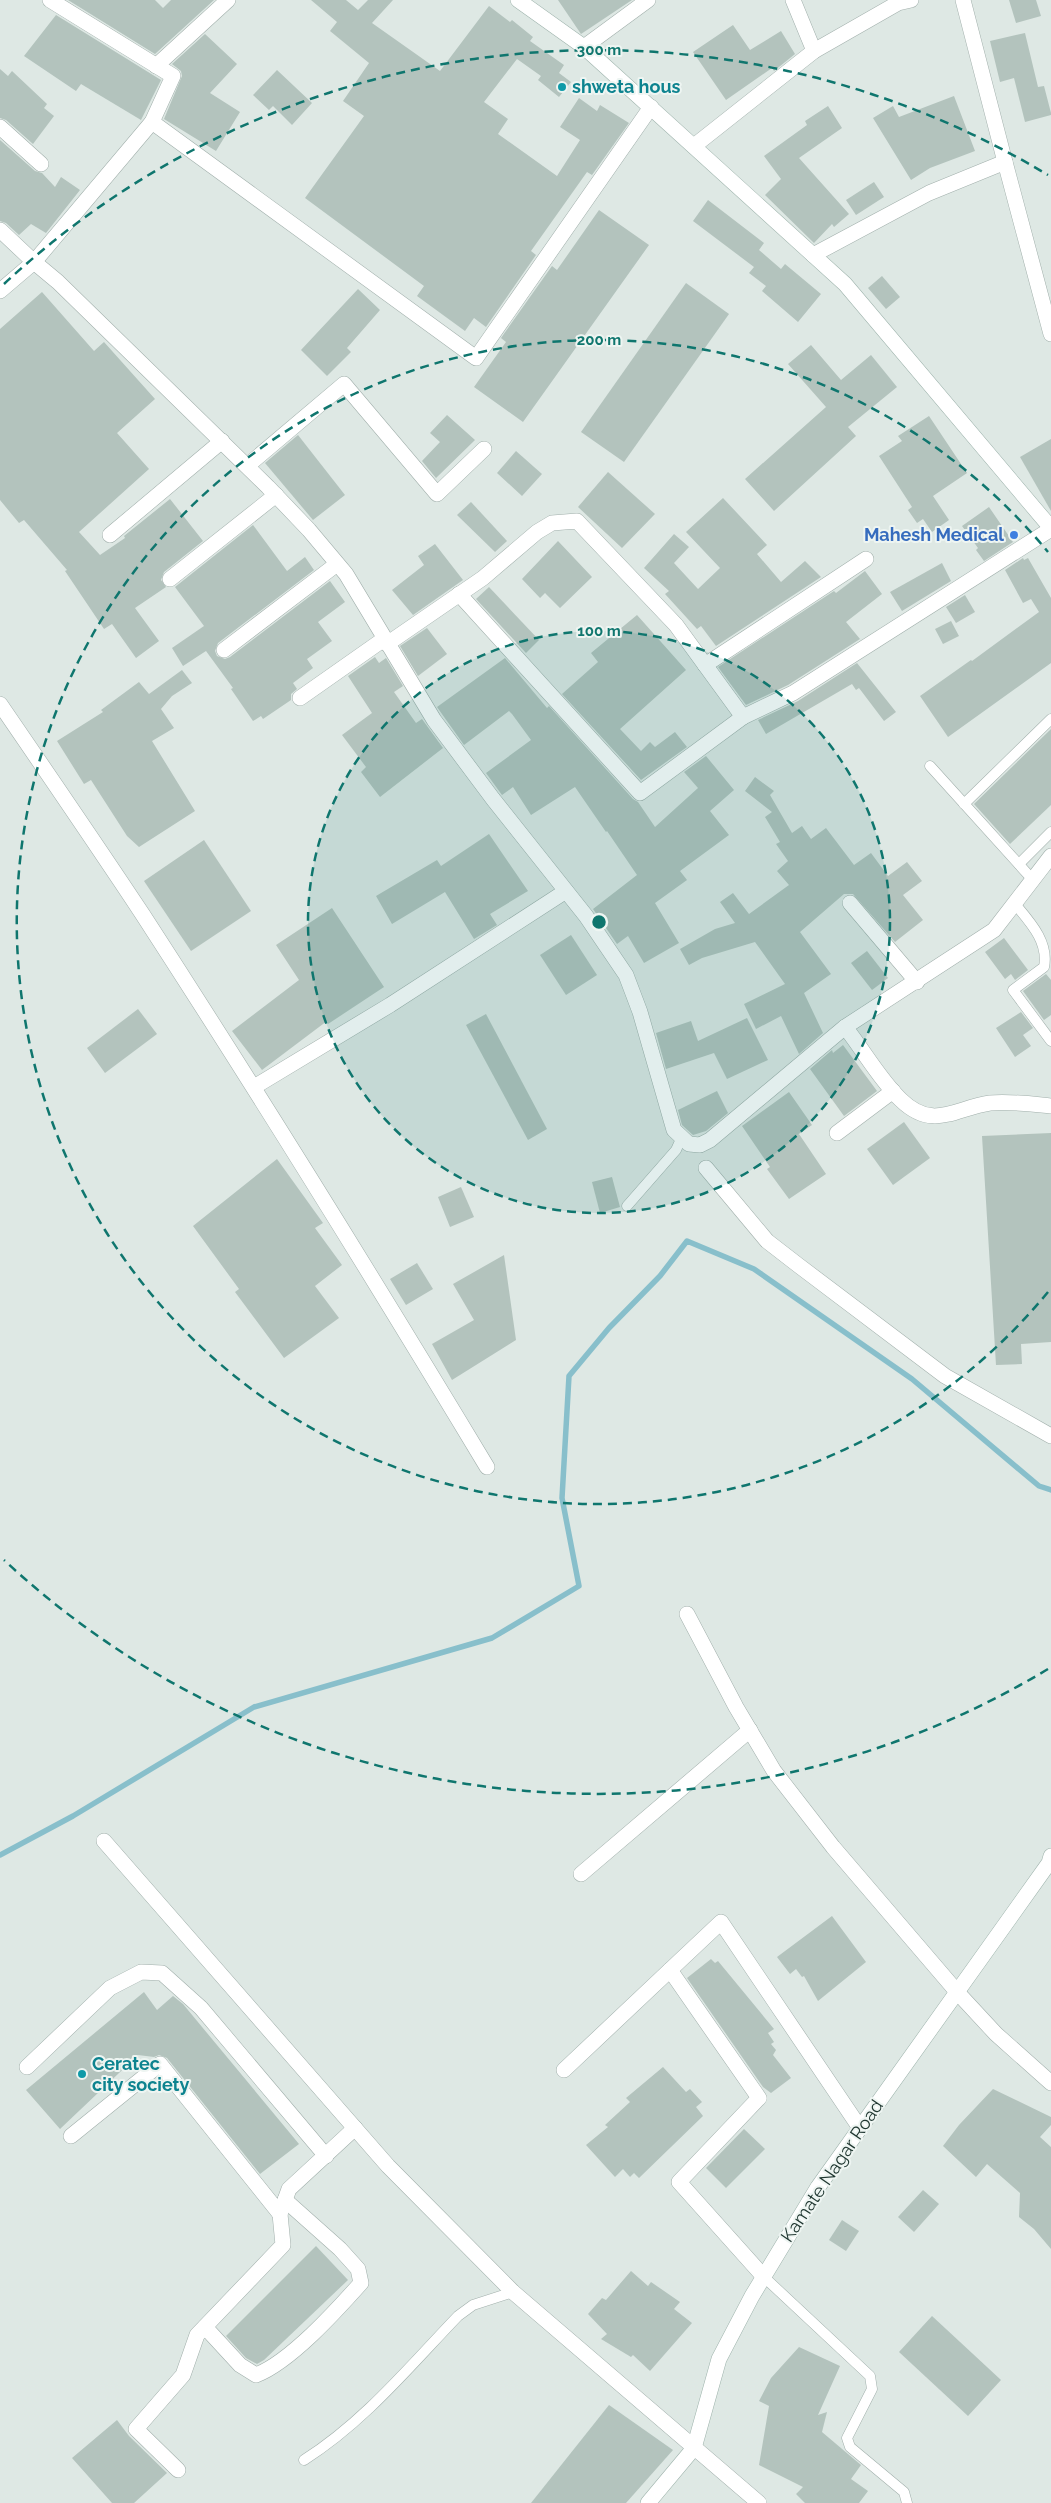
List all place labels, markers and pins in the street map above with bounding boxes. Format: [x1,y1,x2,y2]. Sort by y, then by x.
place label: shweta hous [572,76,681,97]
marker: shweta hous [556,81,568,93]
place label: Mahesh Medical [864,524,1004,545]
marker: Mahesh Medical [1008,529,1020,541]
centre of rings [590,913,608,931]
place label: Ceratec city society [92,2053,189,2095]
marker: Ceratec city society [76,2068,88,2080]

